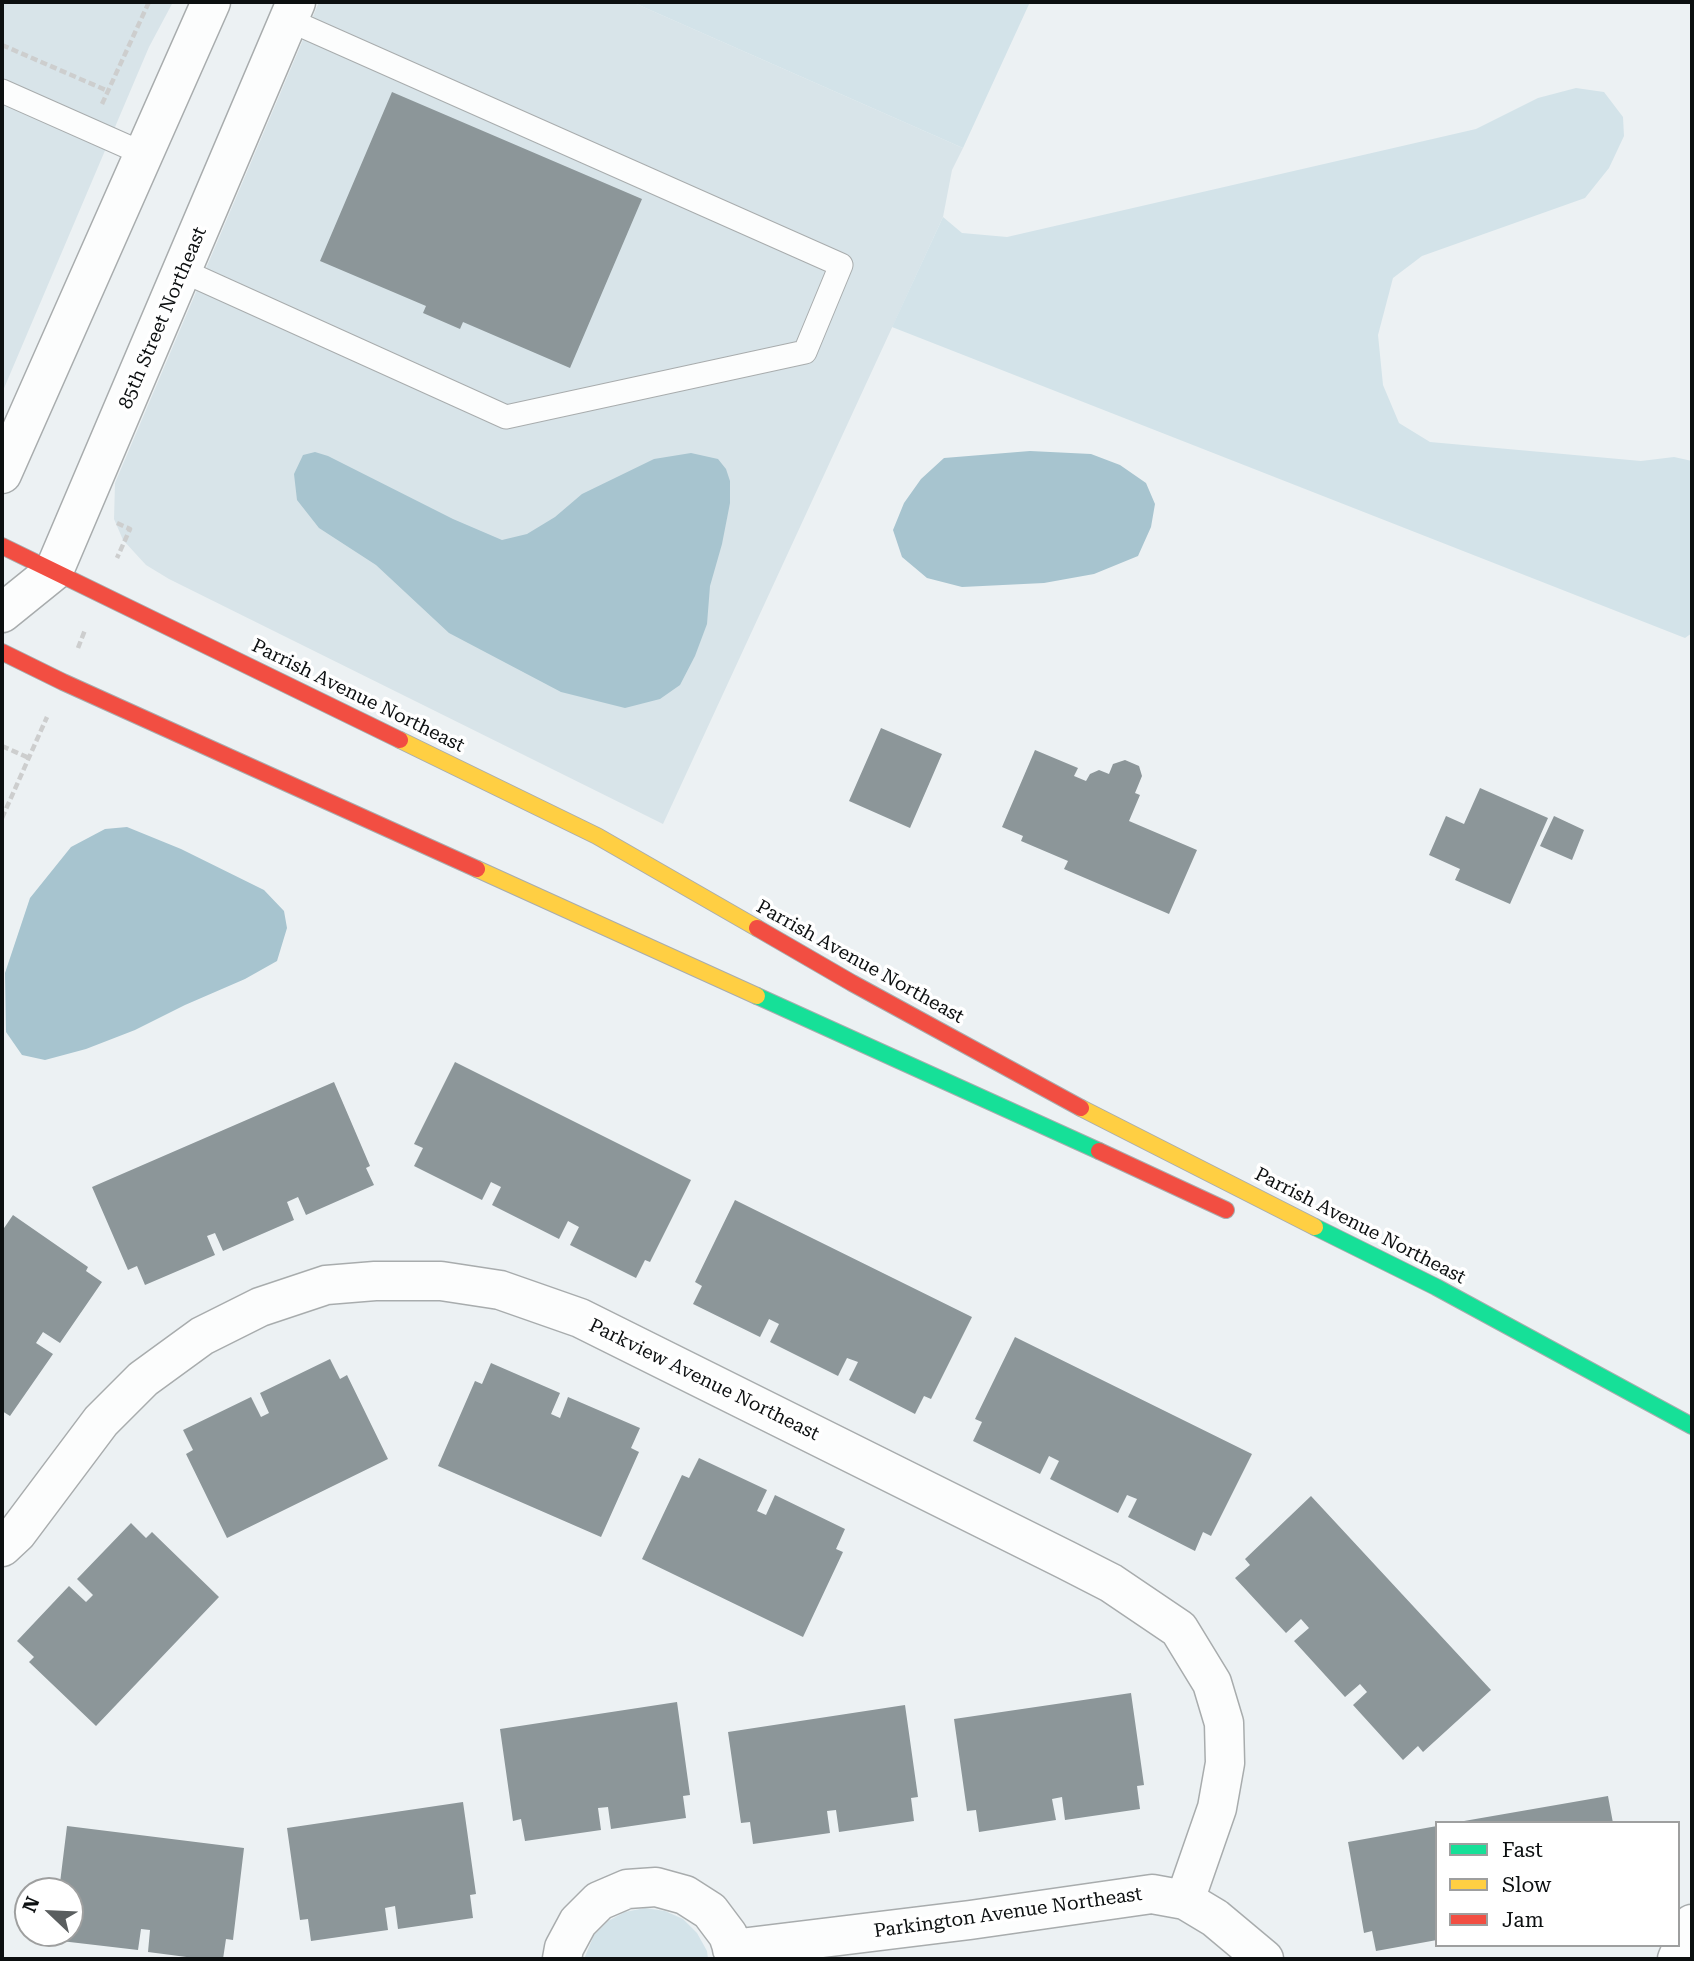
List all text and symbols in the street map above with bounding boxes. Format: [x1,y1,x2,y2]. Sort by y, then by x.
street label: 85th Street Northeast [114,224,212,412]
street label: Parrish Avenue Northeast [248,635,468,757]
street label: Parrish Avenue Northeast [752,895,968,1029]
street label: Parrish Avenue Northeast [1251,1163,1469,1289]
street label: Parkview Avenue Northeast [585,1314,823,1446]
legend [1435,1821,1680,1947]
text: Fast [1502,1838,1543,1862]
text: Slow [1502,1873,1551,1897]
north arrow [14,1877,84,1947]
street label: Parkington Avenue Northeast [872,1883,1144,1943]
text: N [18,1893,44,1916]
text: Jam [1502,1908,1544,1932]

